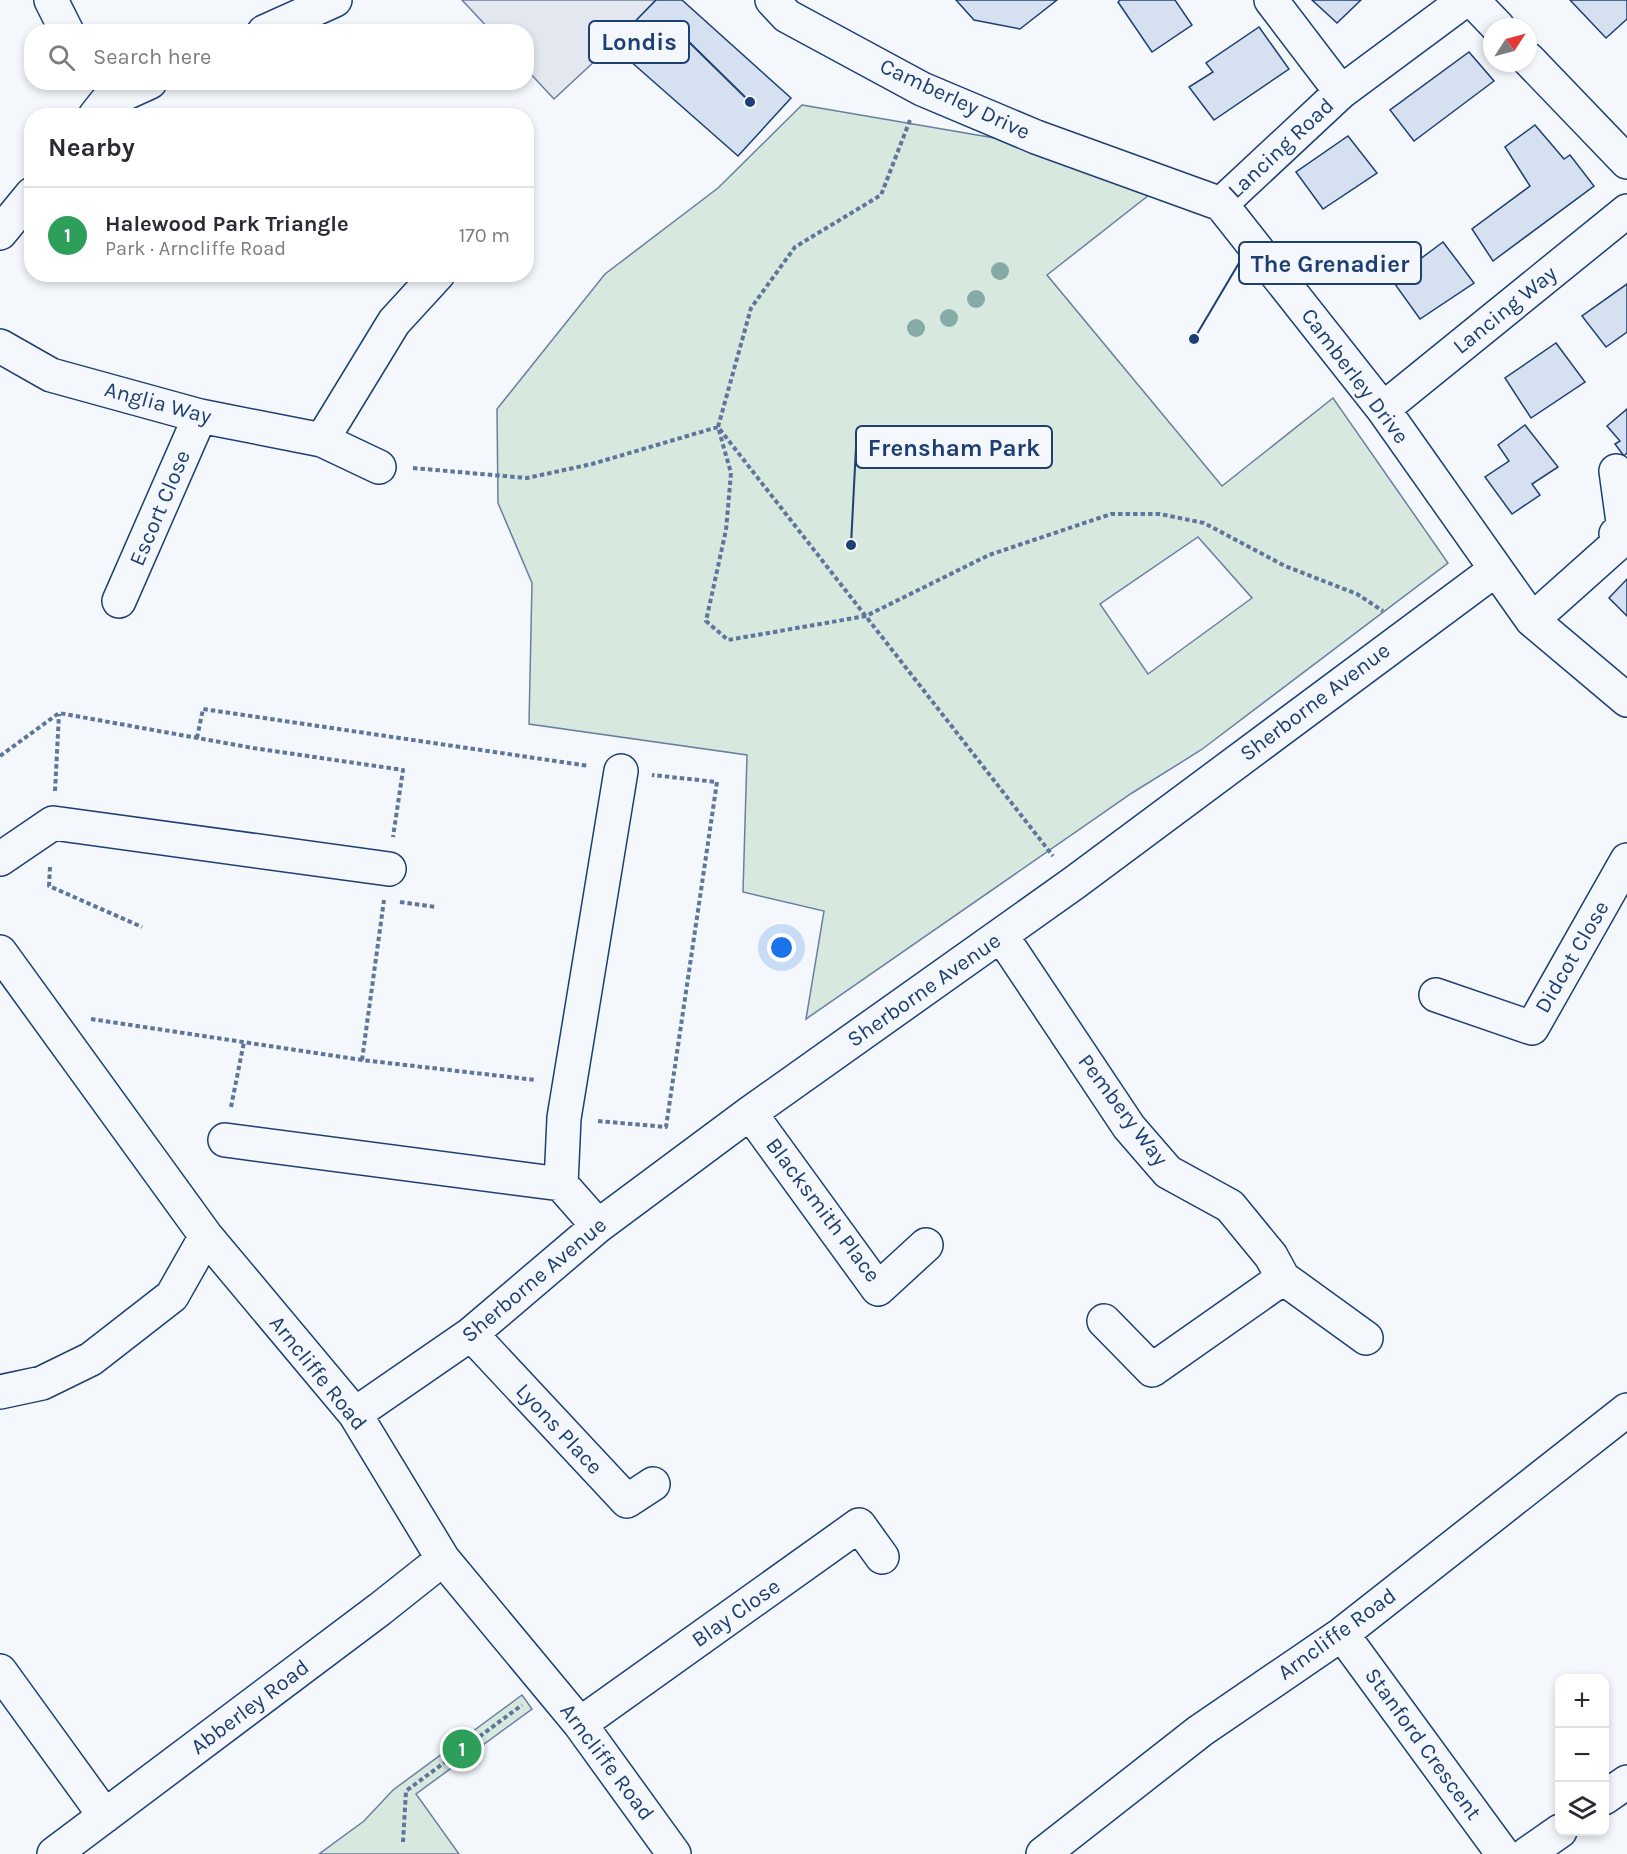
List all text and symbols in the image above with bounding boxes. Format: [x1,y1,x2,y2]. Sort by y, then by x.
north arrow [1483,18,1537,72]
callout: Londis [589,21,689,63]
search box [24,24,534,90]
text: Londis [601,28,677,56]
icon: search [45,41,78,74]
text: Search here [93,44,211,70]
street label: Camberley Drive [876,53,1034,145]
street label: Lancing Road [1223,92,1339,204]
text: Nearby [48,132,135,163]
text: Halewood Park Triangle [105,211,349,237]
text: 1 [64,224,71,247]
text: 170 m [459,224,510,247]
text: Park · Arncliffe Road [105,237,286,260]
callout: The Grenadier [1239,242,1421,284]
text: The Grenadier [1251,250,1410,278]
street label: Lancing Way [1448,260,1562,360]
street label: Camberley Drive [1296,303,1414,449]
street label: Anglia Way [102,376,214,430]
callout: Frensham Park [856,426,1052,468]
text: Frensham Park [868,434,1040,462]
street label: Escort Close [124,446,196,570]
street label: Sherborne Avenue [1235,637,1395,767]
street label: Didcot Close [1529,896,1615,1018]
street label: Sherborne Avenue [842,927,1006,1053]
your location [767,933,796,962]
street label: Pembery Way [1073,1049,1173,1171]
street label: Blacksmith Place [760,1133,886,1287]
street label: Sherborne Avenue [456,1212,612,1348]
street label: Arncliffe Road [264,1310,372,1436]
street label: Lyons Place [510,1378,608,1480]
street label: Blay Close [687,1573,785,1653]
street label: Arncliffe Road [1273,1582,1401,1686]
street label: Abberley Road [186,1654,314,1760]
street label: Stanford Crescent [1359,1663,1487,1825]
map controls [1555,1674,1609,1836]
button: + [1555,1674,1609,1728]
street label: Arncliffe Road [554,1698,660,1826]
pin: 1 [442,1726,482,1772]
button: − [1555,1728,1609,1782]
button: layers [1555,1782,1609,1836]

